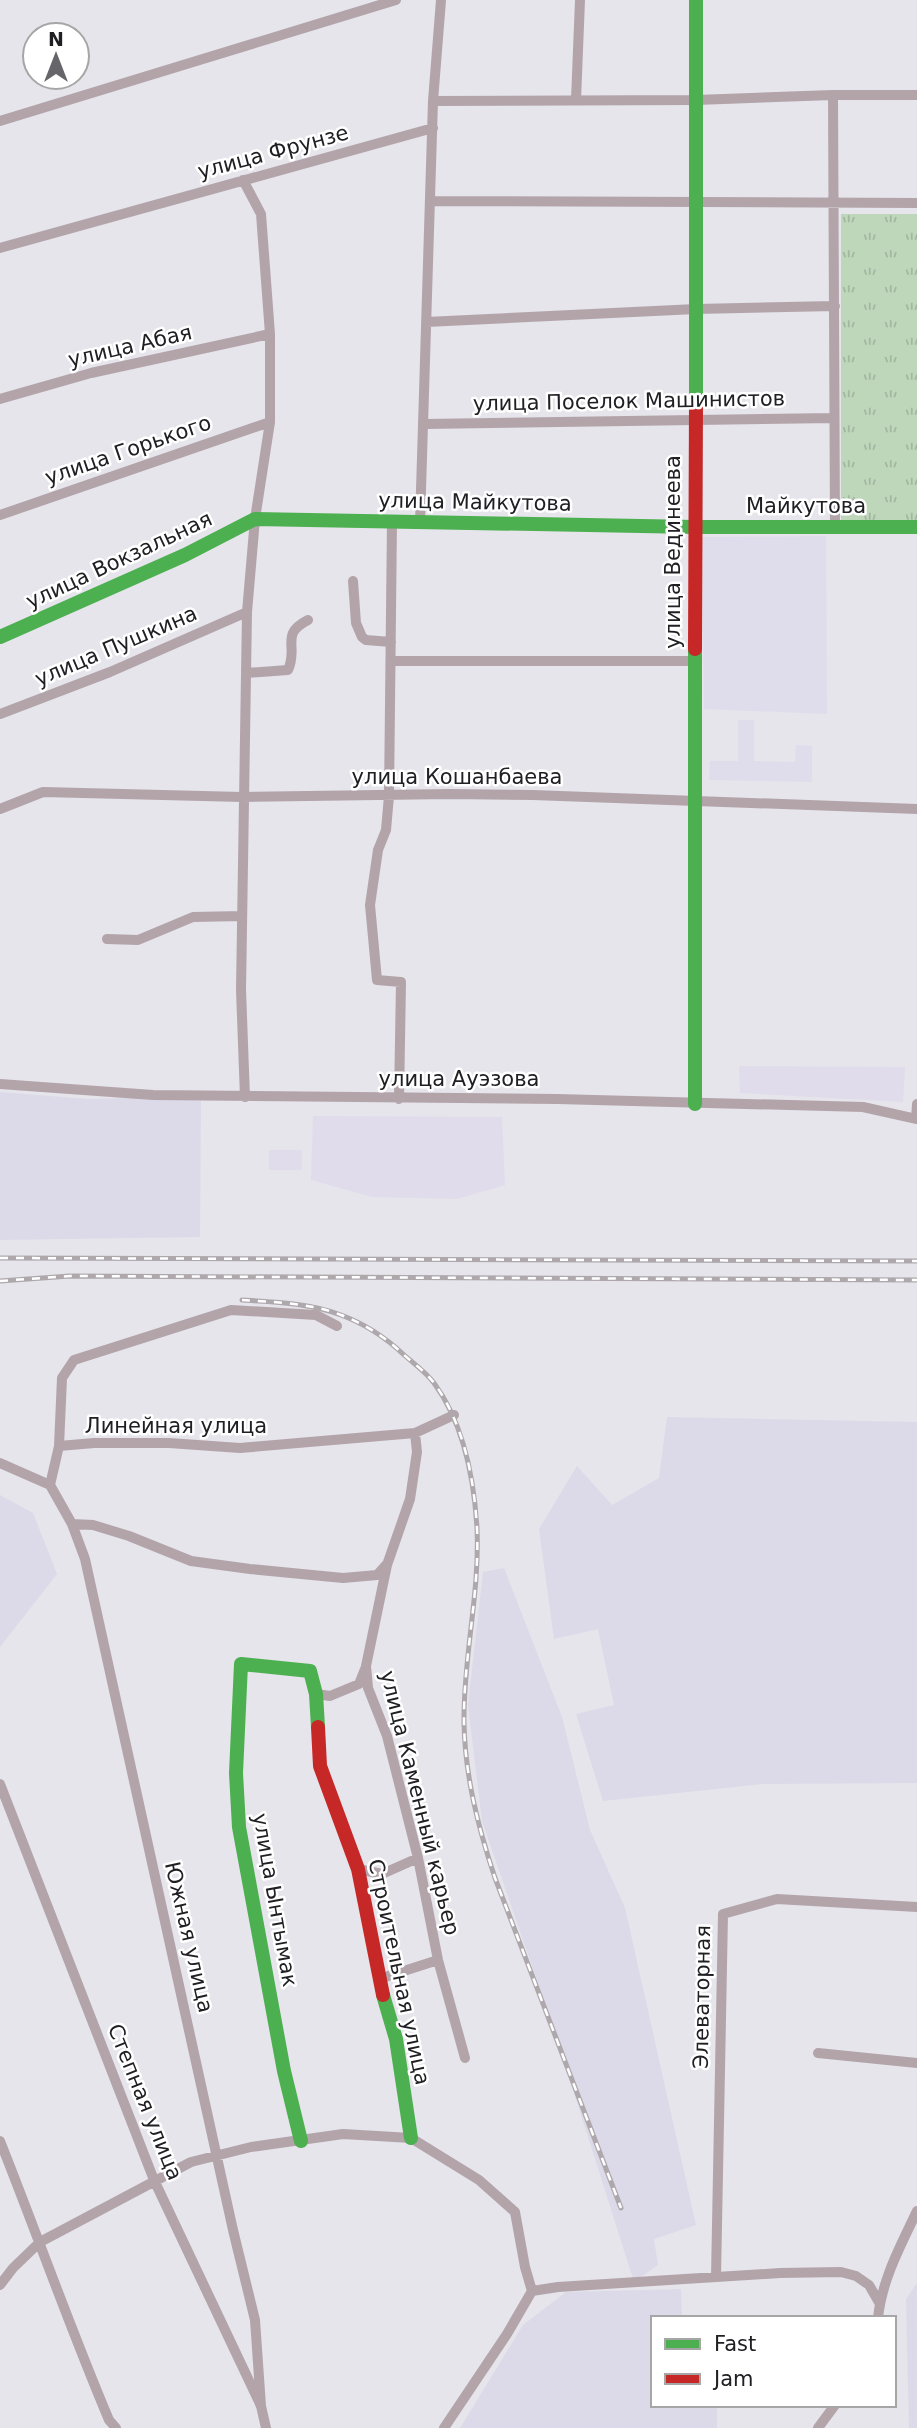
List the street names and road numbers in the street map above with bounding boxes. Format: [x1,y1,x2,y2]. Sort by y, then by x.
street label: улица Фрунзе [195,120,351,184]
street label: улица Абая [66,320,194,372]
street label: улица Поселок Машинистов [473,386,785,416]
street label: улица Горького [42,410,214,490]
street label: улица Вединеева [661,455,685,649]
street label: улица Майкутова [378,488,572,516]
street label: Майкутова [746,494,866,518]
street label: улица Вокзальная [22,506,216,614]
street label: улица Пушкина [31,601,201,691]
street label: улица Кошанбаева [352,765,562,789]
street label: улица Ауэзова [379,1067,539,1091]
street label: Линейная улица [85,1414,267,1438]
street label: улица Каменный карьер [375,1668,465,1938]
street label: улица Ынтымак [248,1811,302,1989]
street label: Строительная улица [363,1857,435,2087]
street label: Южная улица [160,1859,218,2015]
street label: Элеваторная [689,1925,715,2069]
street label: Степная улица [103,2020,187,2184]

